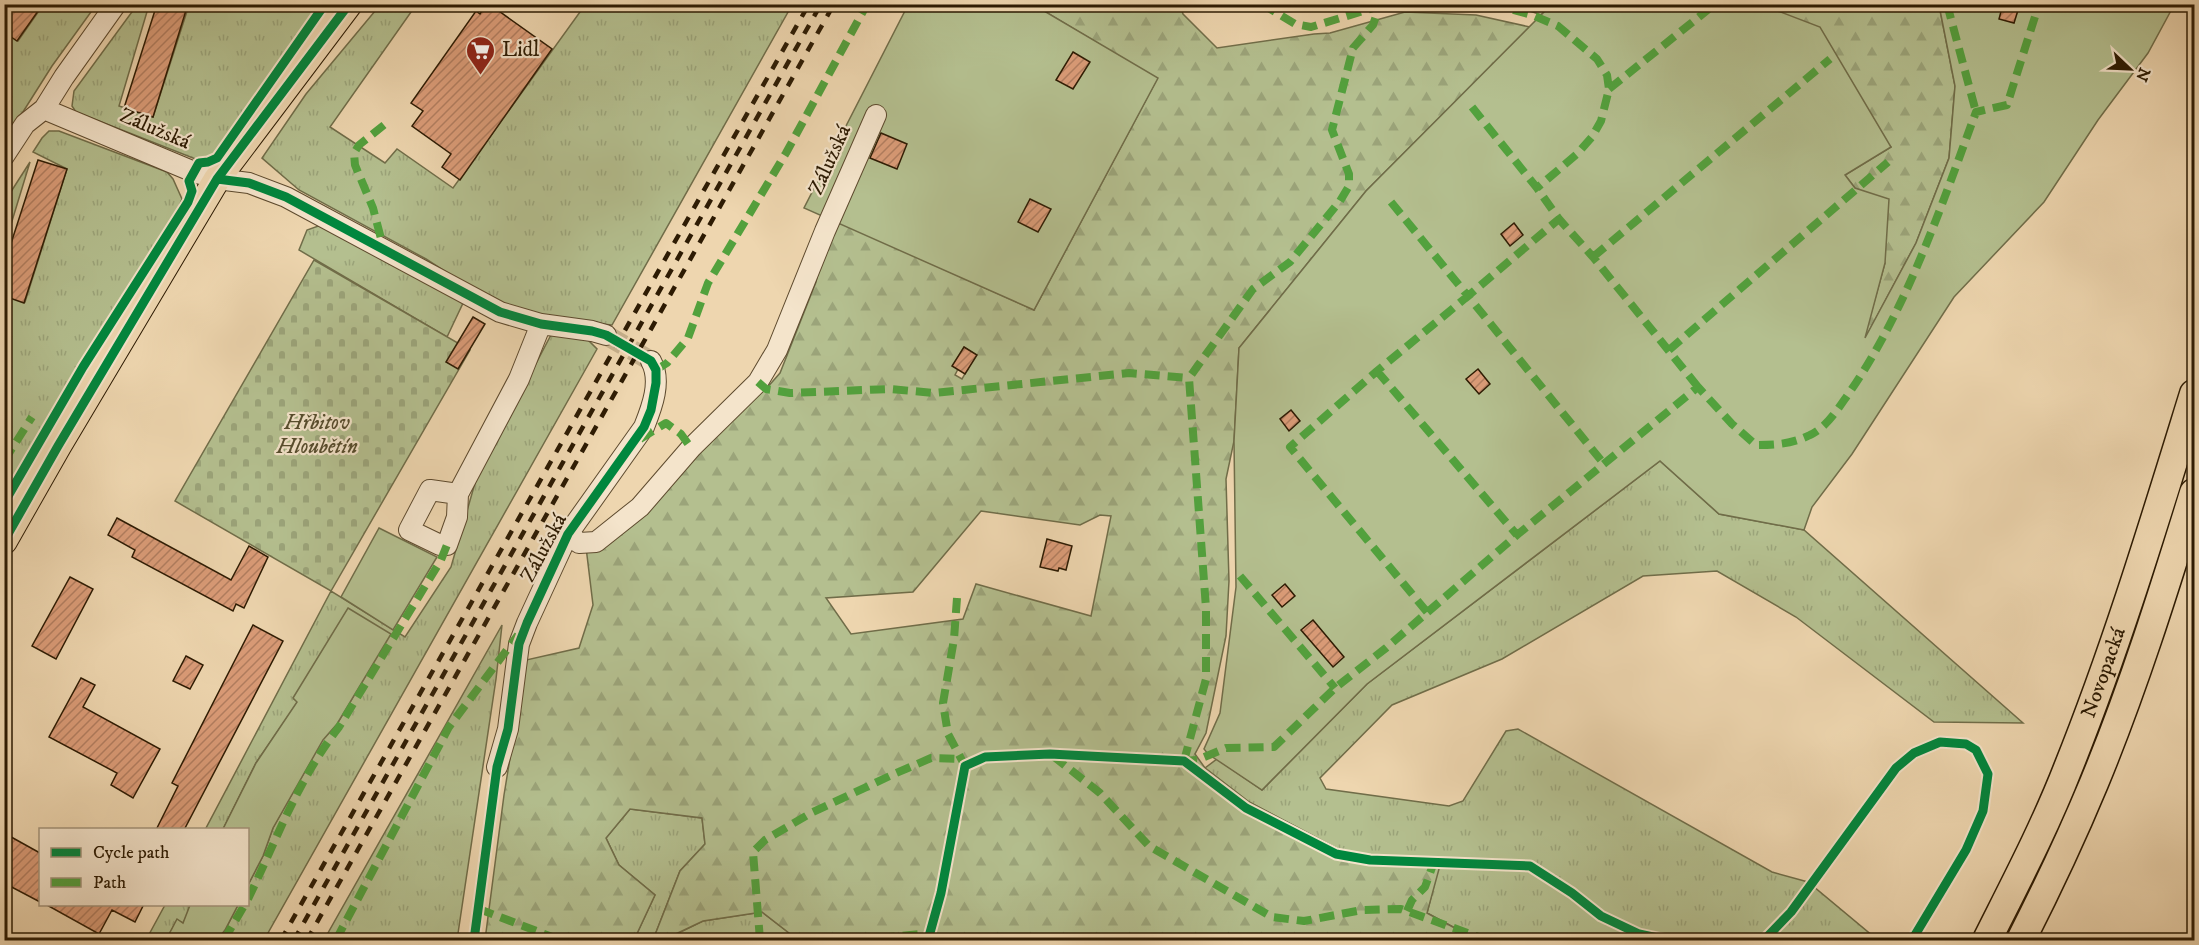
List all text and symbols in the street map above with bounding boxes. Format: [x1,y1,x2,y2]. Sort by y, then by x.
supermarket icon: Lidl [465,34,497,76]
place label: Lidl [502,37,540,63]
north arrow [2100,39,2160,99]
text: N [2131,65,2155,84]
street label: Zálužská [116,103,194,155]
street label: Zálužská [803,121,857,199]
park label: Hřbitov Hloubětín [275,410,358,460]
street label: Zálužská [515,509,573,587]
street label: Novopacká [2076,624,2132,722]
legend [39,828,249,906]
text: Cycle path [93,842,170,864]
text: Path [93,872,127,894]

